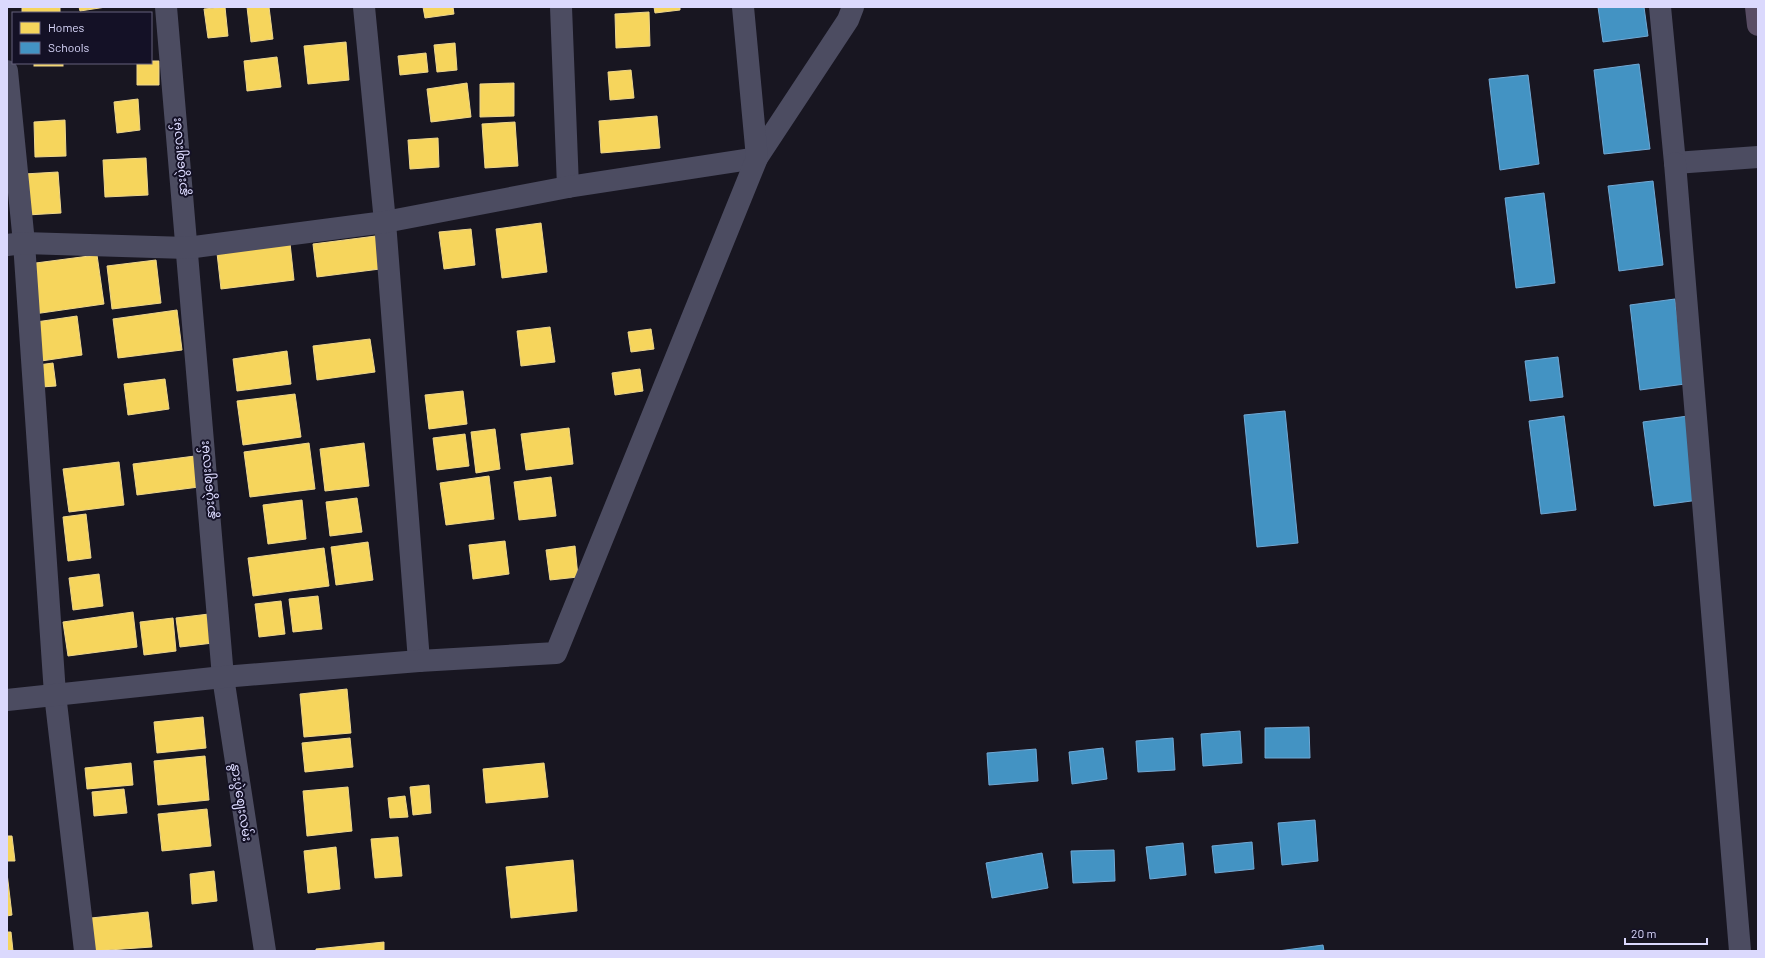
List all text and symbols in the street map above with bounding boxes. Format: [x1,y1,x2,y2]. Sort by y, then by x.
legend [12,12,152,64]
text: Homes [48,20,85,34]
text: Schools [48,40,89,54]
street label: နွားပွဲဈေးလမ်း [168,117,193,197]
street label: နွားပွဲဈေးလမ်း [196,440,221,520]
street label: နွားပွဲဈေးလမ်း [225,762,256,843]
scale bar [1625,920,1707,946]
text: 20 m [1631,926,1657,940]

